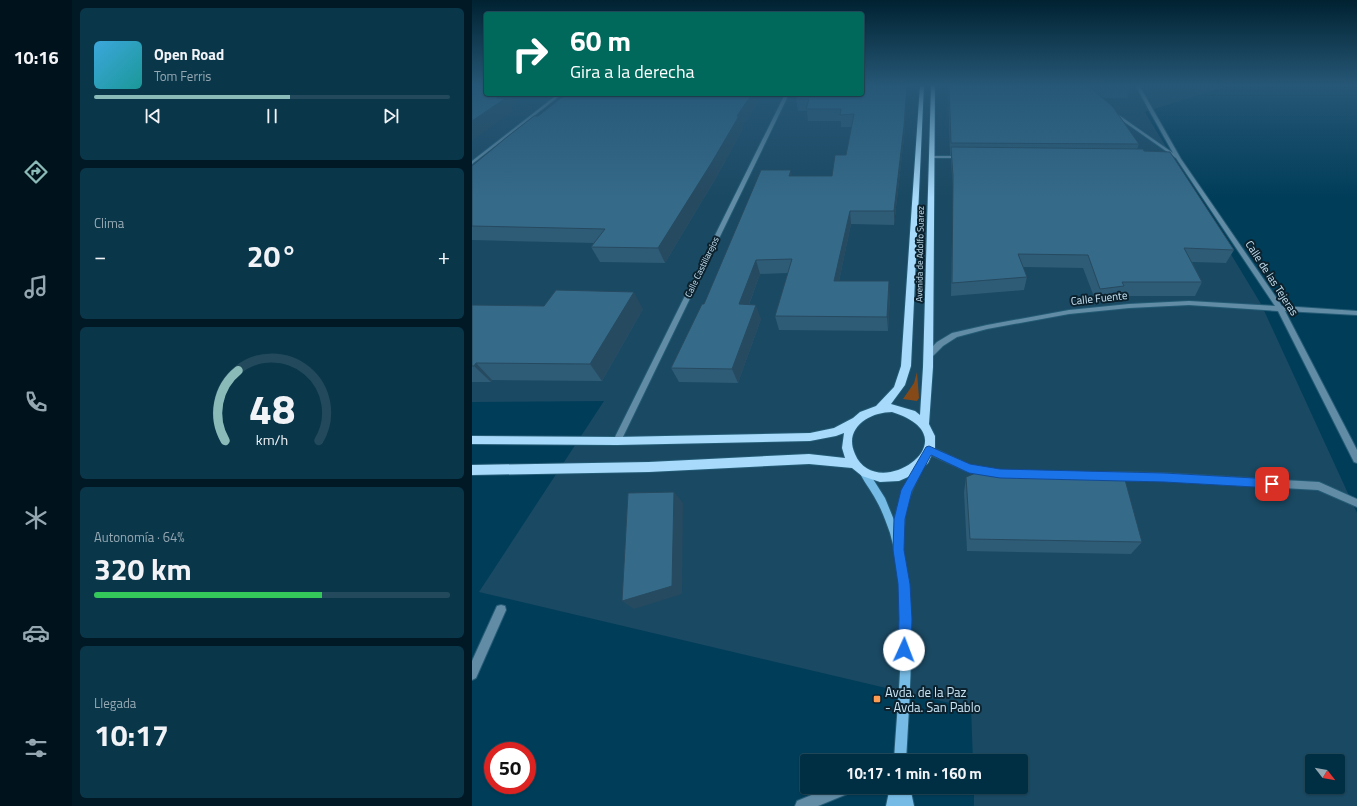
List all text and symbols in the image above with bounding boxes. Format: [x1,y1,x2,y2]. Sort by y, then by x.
text: 60 m [570,19,631,62]
icon: right [504,28,556,80]
text: Open Road [154,43,224,66]
text: 10:16 [14,44,58,71]
text: Gira a la derecha [570,58,695,85]
text: Tom Ferris [154,66,211,86]
icon: previous [142,105,164,127]
icon: pause [261,105,283,127]
icon: next [380,105,402,127]
icon: directions [22,158,50,186]
street label: Avenida de Adolfo Suarez [912,206,927,302]
text: Clima [94,213,124,233]
text: 20° [247,233,297,279]
street label: Calle Castillarejos [681,234,722,299]
street label: Calle de las Tejeras [1242,237,1302,319]
text: − [94,239,106,273]
text: + [438,239,450,273]
icon: music [22,273,50,301]
street label: Calle Fuente [1070,287,1129,309]
text: 48 [249,377,295,440]
icon: phone [22,388,50,416]
text: km/h [256,429,288,451]
pin [1255,467,1289,501]
icon: arrive [1261,473,1283,495]
icon: climate [22,504,50,532]
text: Autonomía · 64% [94,527,185,547]
text: 320 km [94,546,192,592]
icon: car [22,619,50,647]
position arrow [883,629,925,671]
place label: Avda. de la Paz - Avda. San Pablo [885,682,981,717]
text: Llegada [94,693,136,713]
marker: Avda. de la Paz - Avda. San Pablo [872,694,882,704]
text: 10:17 [94,712,169,758]
icon: filters [22,734,50,762]
speed limit sign: 50 [484,742,536,794]
north arrow [1305,754,1345,794]
map controls [1305,754,1345,794]
text: 10:17 · 1 min · 160 m [846,762,982,785]

